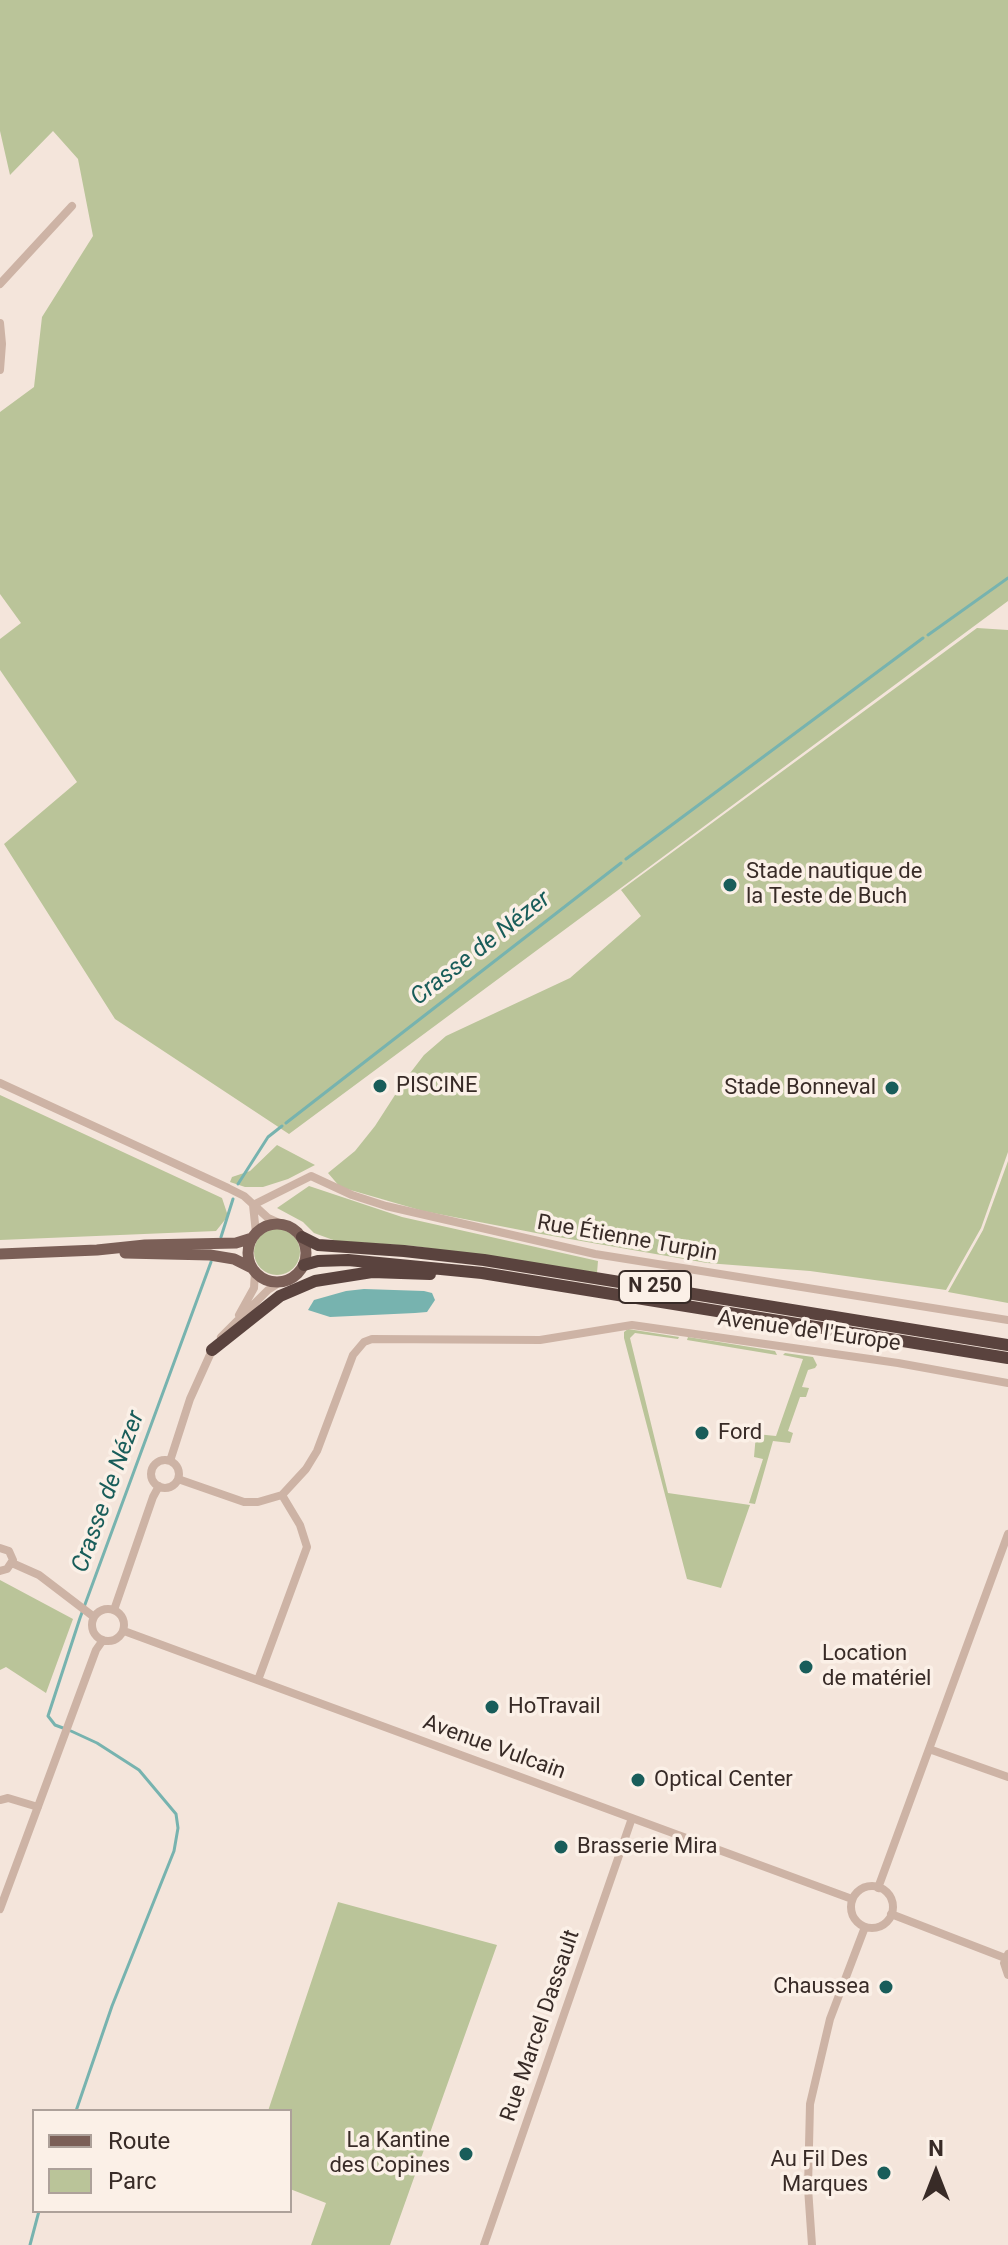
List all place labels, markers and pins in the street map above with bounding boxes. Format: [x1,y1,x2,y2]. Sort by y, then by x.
place label: Stade nautique de la Teste de Buch [746,859,922,910]
marker: Stade nautique de la Teste de Buch [721,876,739,894]
place label: PISCINE [396,1073,477,1099]
place label: Stade Bonneval [724,1075,876,1101]
marker: PISCINE [371,1077,389,1095]
marker: Stade Bonneval [883,1079,901,1097]
place label: Ford [718,1420,762,1446]
marker: Ford [693,1424,711,1442]
place label: Location de matériel [822,1641,931,1692]
marker: Location de matériel [797,1658,815,1676]
place label: HoTravail [508,1694,601,1720]
marker: HoTravail [483,1698,501,1716]
place label: Optical Center [654,1767,793,1793]
marker: Optical Center [629,1771,647,1789]
place label: Brasserie Mira [577,1834,718,1860]
marker: Brasserie Mira [552,1838,570,1856]
place label: Chaussea [773,1974,870,2000]
marker: Chaussea [877,1978,895,1996]
place label: La Kantine des Copines [329,2128,450,2180]
marker: La Kantine des Copines [457,2145,475,2163]
place label: Au Fil Des Marques [770,2147,868,2198]
marker: Au Fil Des Marques [875,2164,893,2182]

